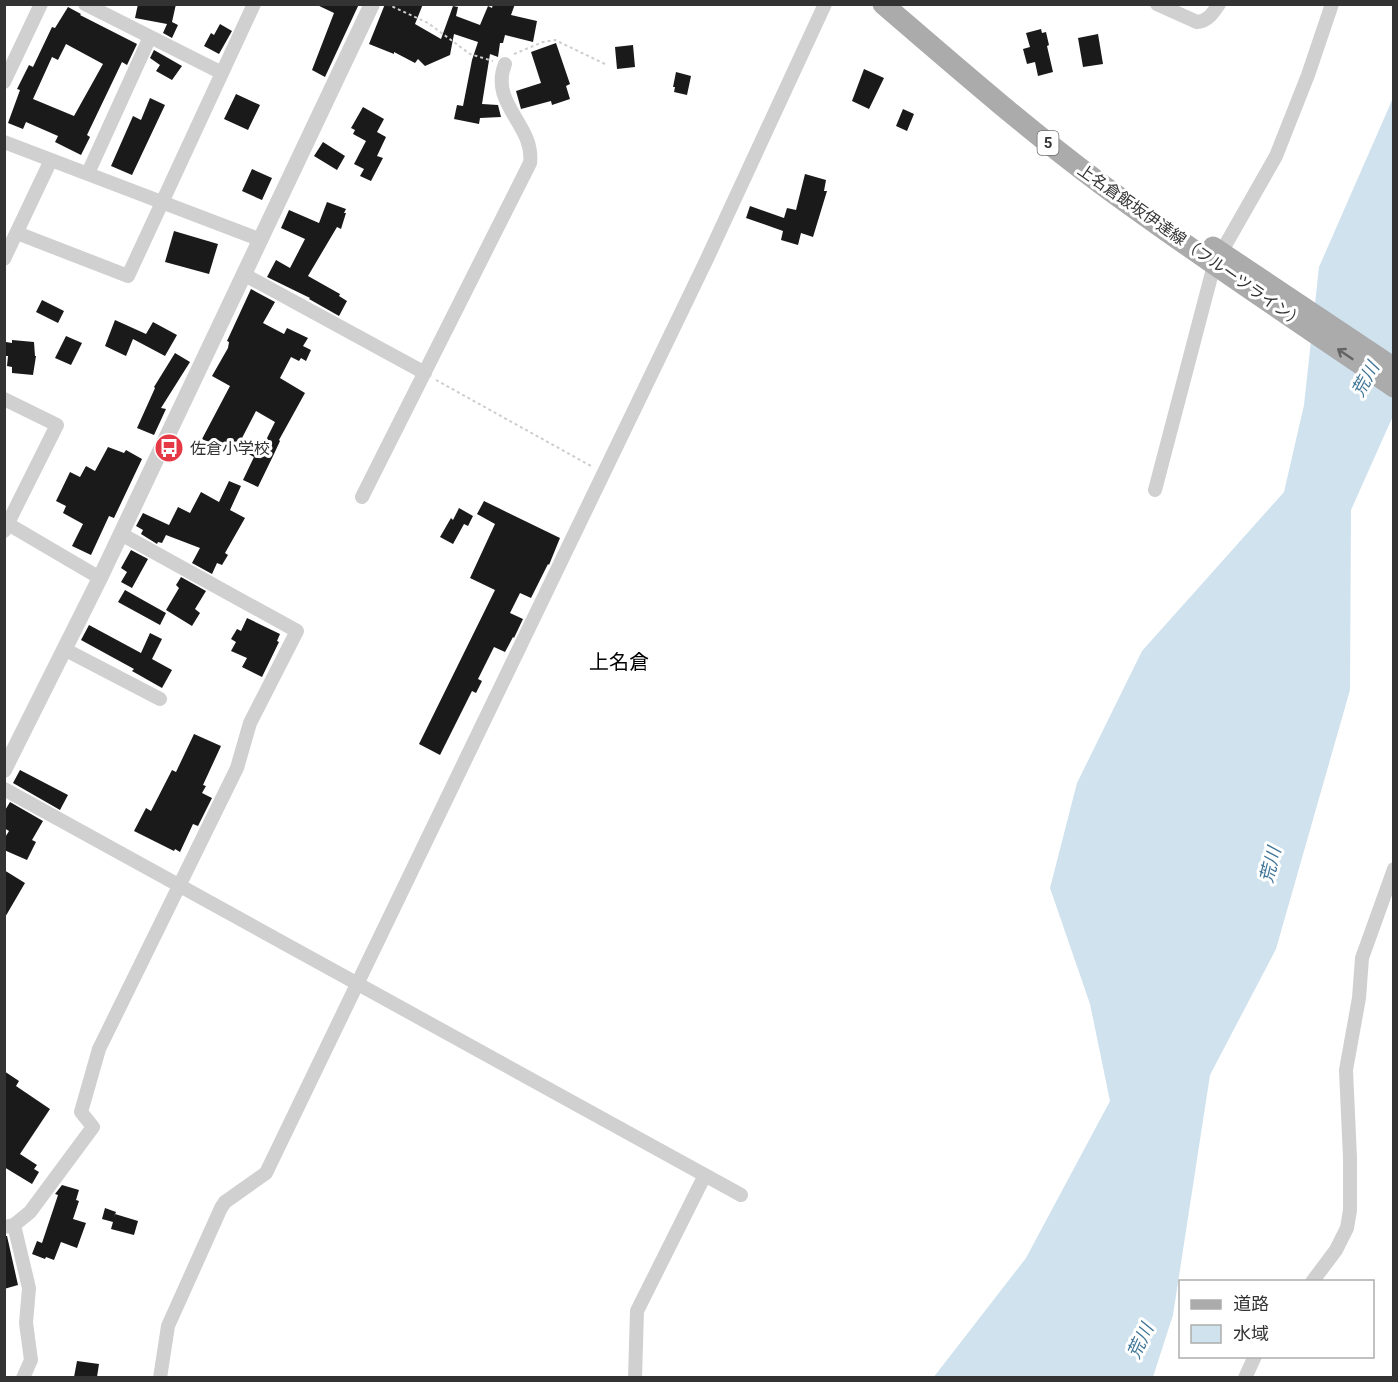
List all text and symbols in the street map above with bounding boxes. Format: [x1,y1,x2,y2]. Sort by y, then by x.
road number: 5 [1038,131,1058,155]
street label: 上名倉飯坂伊達線（フルーツライン） [1074,160,1308,332]
one-way arrow [1337,348,1354,360]
water label: 荒川 [1347,356,1384,400]
bus stop icon: 佐倉小学校 [153,432,185,464]
place label: 佐倉小学校 [190,439,270,458]
district label: 上名倉 [589,650,649,674]
water label: 荒川 [1255,843,1285,885]
legend [1179,1280,1374,1358]
text: 道路 [1233,1293,1269,1314]
water label: 荒川 [1123,1318,1158,1362]
text: 水域 [1233,1323,1269,1344]

